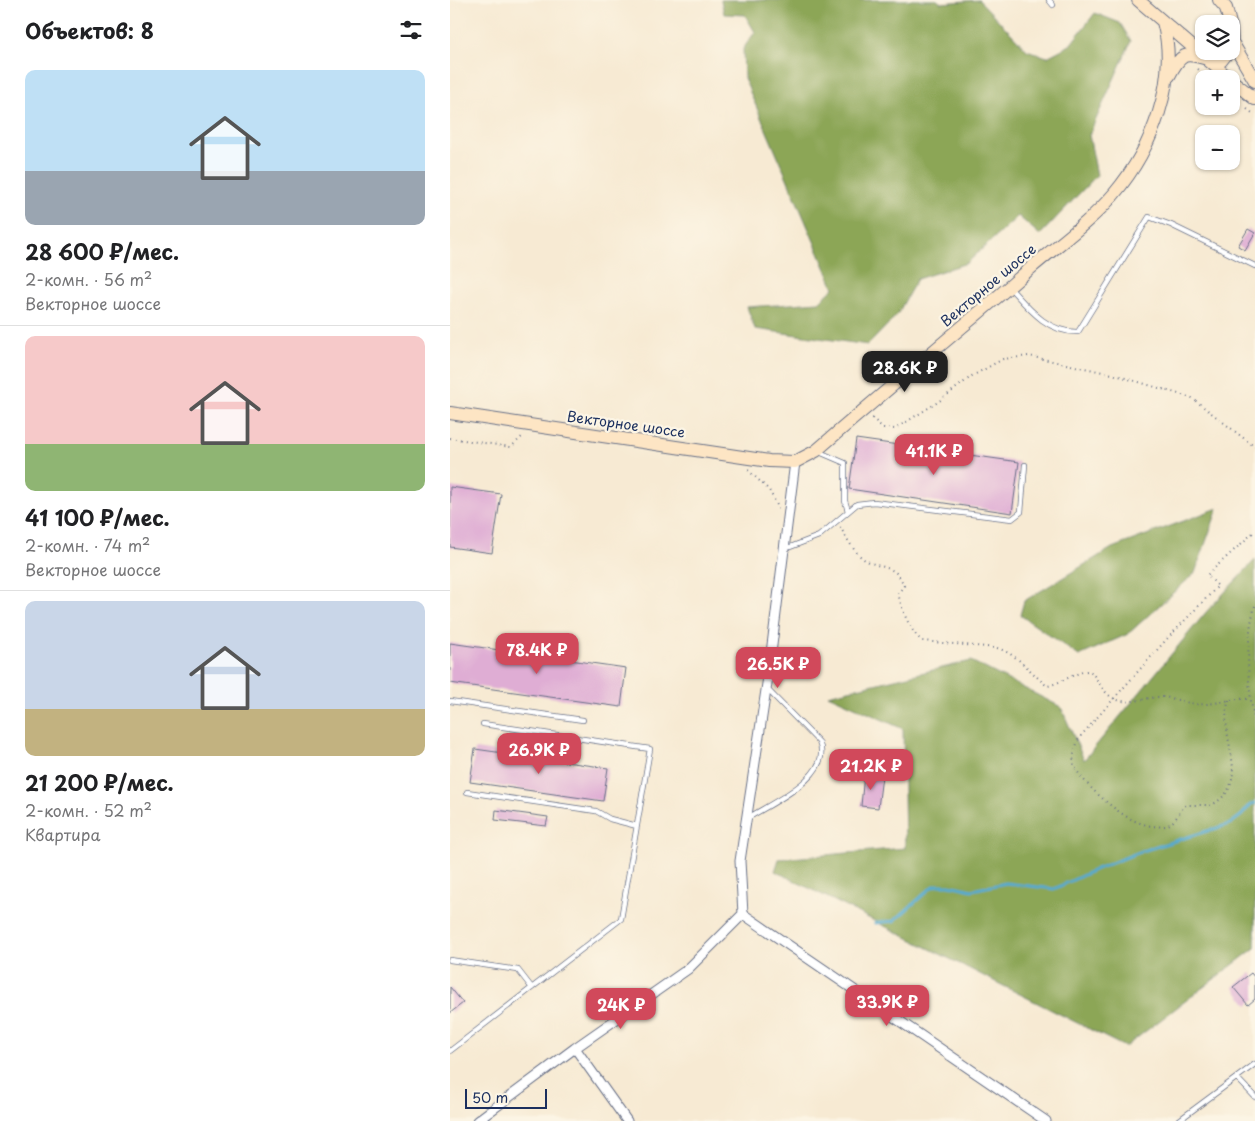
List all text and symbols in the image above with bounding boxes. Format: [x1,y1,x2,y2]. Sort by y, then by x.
text: Объектов: 8 [25,14,154,46]
map controls [1195,15,1240,170]
button: layers [1195,15,1240,60]
icon: filters [397,16,425,44]
button: + [1195,70,1240,115]
icon: home [180,103,270,193]
button: − [1195,125,1240,170]
text: 28 600 ₽/мес. [25,235,179,267]
street label: Векторное шоссе [936,239,1040,331]
text: 2-комн. · 56 m² [25,267,152,291]
text: Векторное шоссе [25,291,161,315]
pin: 28.6K ₽ [859,350,951,393]
text: 28.6K ₽ [873,355,937,379]
icon: home [180,368,270,458]
street label: Векторное шоссе [566,405,686,443]
pin: 41.1K ₽ [888,434,980,476]
text: 41.1K ₽ [905,438,963,462]
text: 41 100 ₽/мес. [25,501,170,533]
text: 2-комн. · 74 m² [25,533,150,557]
text: Векторное шоссе [25,557,161,581]
pin: 78.4K ₽ [491,632,583,675]
icon: home [180,633,270,723]
text: 78.4K ₽ [507,637,567,661]
pin: 26.5K ₽ [732,646,824,689]
text: 26.5K ₽ [747,651,809,675]
pin: 26.9K ₽ [493,732,585,775]
text: 26.9K ₽ [508,737,570,761]
pin: 21.2K ₽ [825,748,917,791]
text: 21.2K ₽ [840,753,902,777]
text: 21 200 ₽/мес. [25,766,174,798]
text: 2-комн. · 52 m² [25,798,152,822]
text: Квартира [25,822,100,846]
pin: 33.9K ₽ [841,984,933,1027]
pin: 24K ₽ [586,988,656,1030]
text: 33.9K ₽ [856,989,918,1013]
text: 24K ₽ [597,992,645,1016]
scale bar [465,1086,548,1109]
text: 50 m [472,1087,508,1108]

